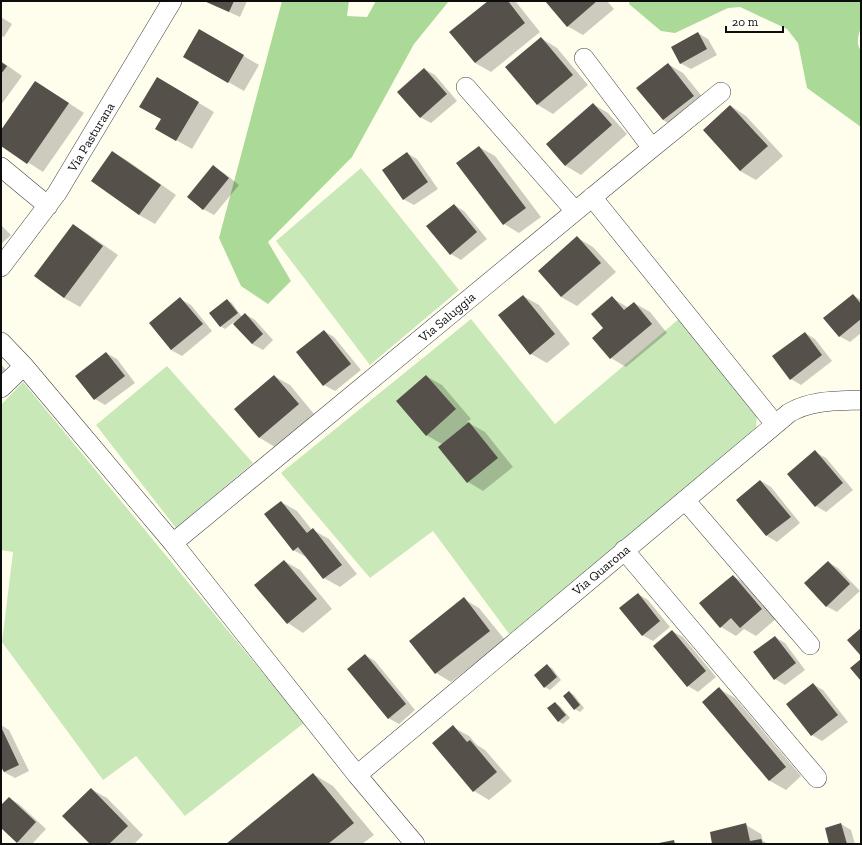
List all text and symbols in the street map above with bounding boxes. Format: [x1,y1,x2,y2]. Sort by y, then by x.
scale bar [726,8,783,34]
text: 20 m [732,15,759,29]
street label: Via Pasturana [64,99,118,175]
street label: Via Saluggia [415,289,479,346]
street label: Via Quarona [569,541,633,599]

